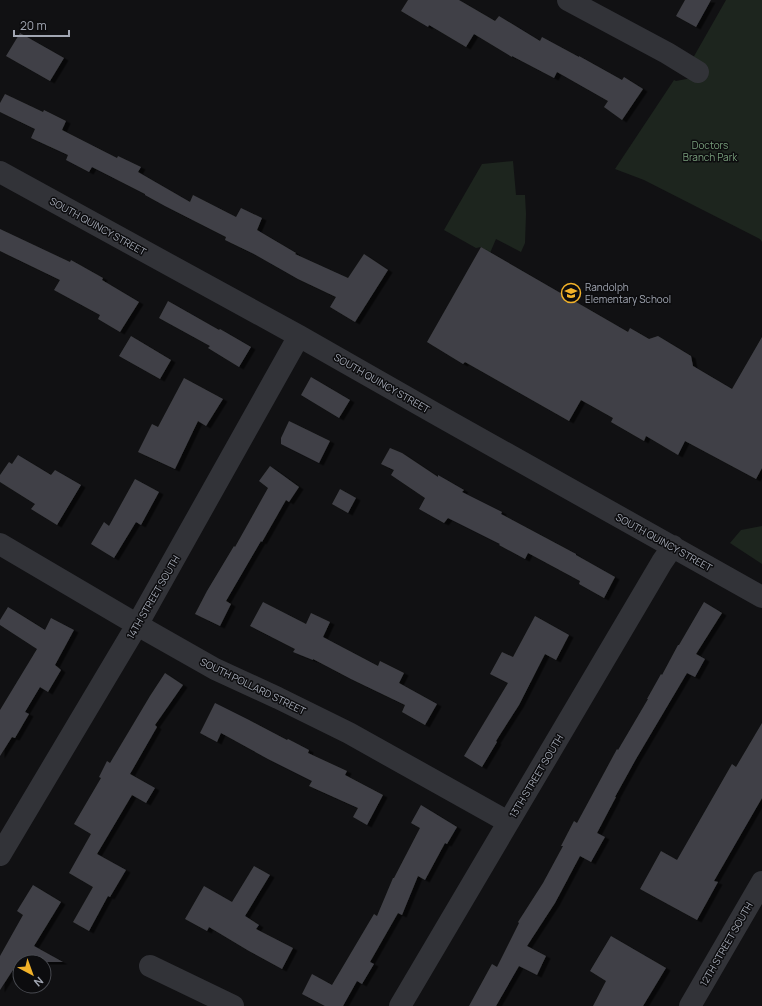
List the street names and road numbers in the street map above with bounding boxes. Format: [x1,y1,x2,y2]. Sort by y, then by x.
street label: SOUTH QUINCY STREET [47,194,149,258]
street label: SOUTH QUINCY STREET [332,350,433,416]
street label: SOUTH QUINCY STREET [613,510,715,574]
street label: 14TH STREET SOUTH [123,552,183,642]
street label: SOUTH POLLARD STREET [198,654,308,718]
street label: 13TH STREET SOUTH [506,732,567,820]
street label: 12TH STREET SOUTH [696,899,756,989]

